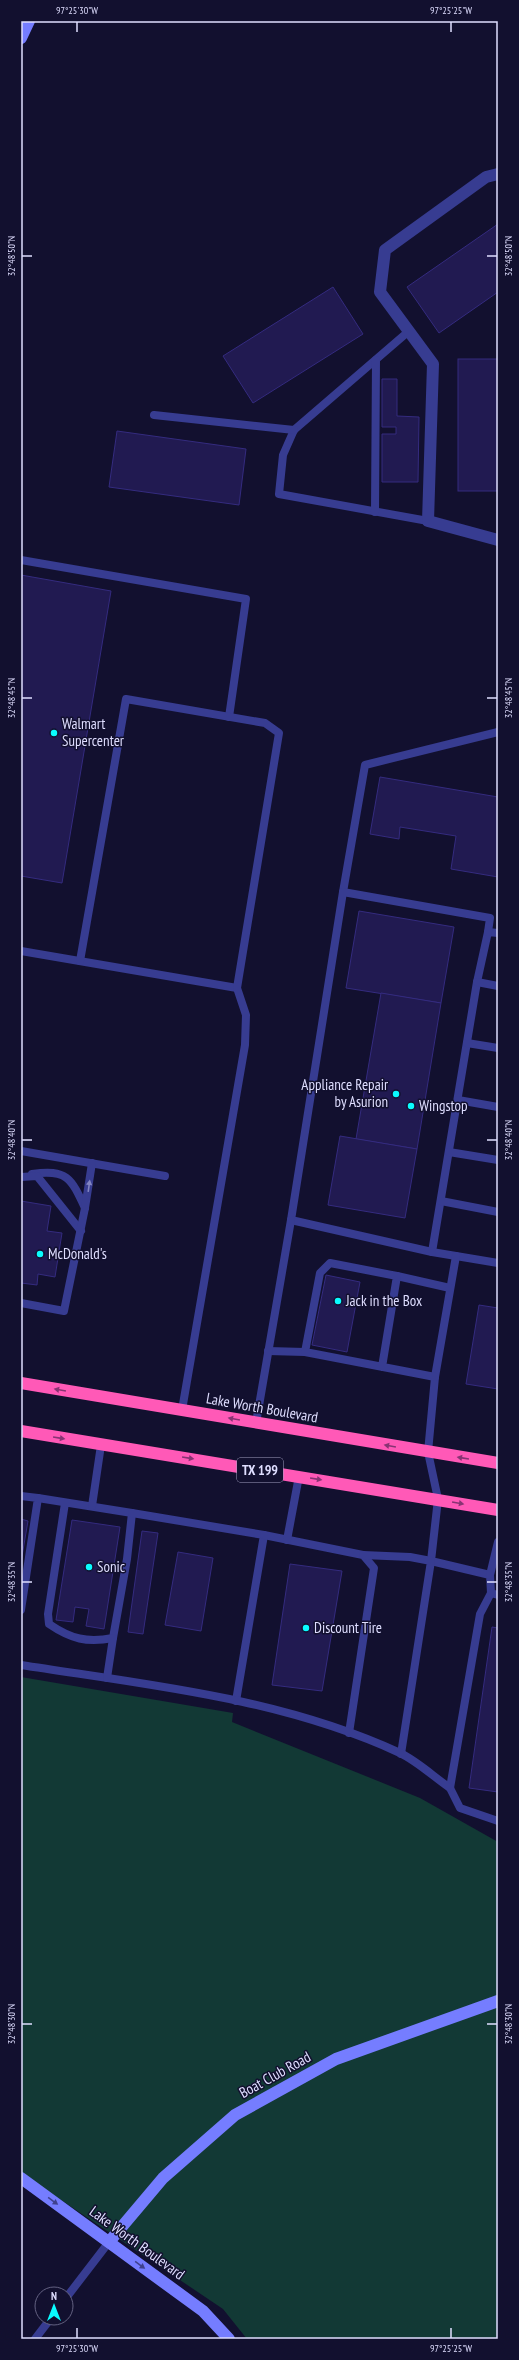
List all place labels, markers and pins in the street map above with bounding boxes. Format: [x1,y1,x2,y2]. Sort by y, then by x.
place label: Walmart Supercenter [62,714,125,750]
marker: Walmart Supercenter [49,728,59,738]
place label: Appliance Repair by Asurion [301,1075,389,1111]
marker: Appliance Repair by Asurion [391,1089,401,1099]
place label: Wingstop [419,1096,467,1115]
marker: Wingstop [406,1101,416,1111]
place label: McDonald's [48,1244,107,1263]
marker: McDonald's [35,1249,45,1259]
place label: Jack in the Box [345,1291,422,1310]
marker: Jack in the Box [333,1296,343,1306]
place label: Sonic [97,1557,126,1576]
marker: Sonic [84,1562,94,1572]
place label: Discount Tire [314,1618,382,1637]
marker: Discount Tire [301,1623,311,1633]

